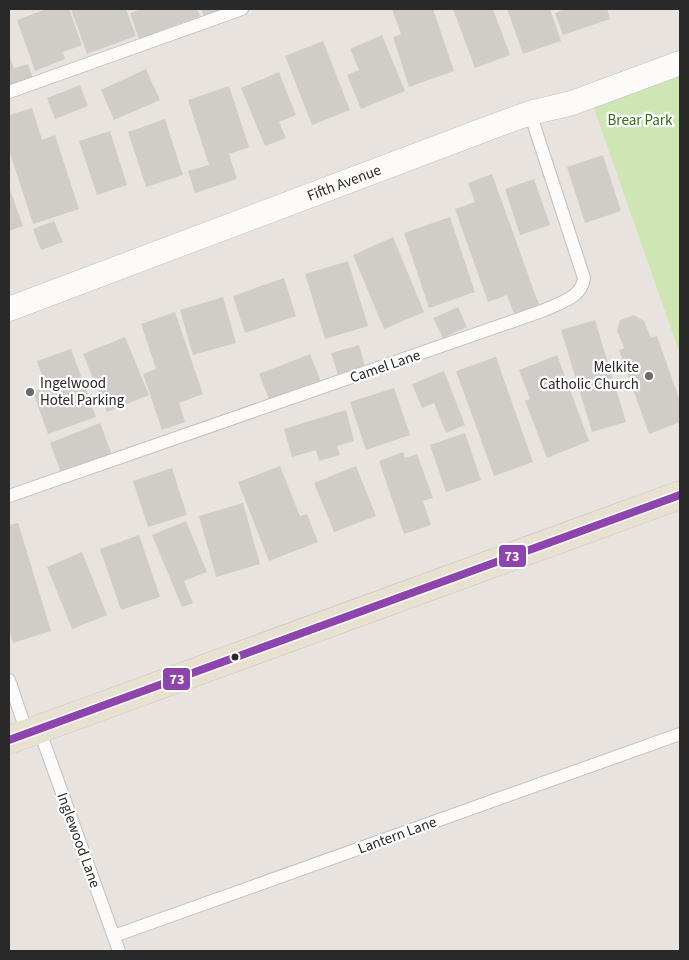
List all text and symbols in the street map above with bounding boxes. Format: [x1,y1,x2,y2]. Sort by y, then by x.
park label: Brear Park [608,110,673,131]
street label: Fifth Avenue [304,160,384,207]
street label: Camel Lane [347,345,423,388]
place label: Melkite Catholic Church [539,357,639,395]
marker: Melkite Catholic Church [643,370,655,382]
place label: Ingelwood Hotel Parking [40,373,125,411]
marker: Ingelwood Hotel Parking [24,386,36,398]
line badge: 73 [498,544,527,568]
text: 73 [505,547,519,567]
unlabelled marker [230,652,240,662]
line badge: 73 [162,667,191,691]
text: 73 [170,670,184,690]
street label: Inglewood Lane [52,790,105,891]
street label: Lantern Lane [355,812,439,859]

